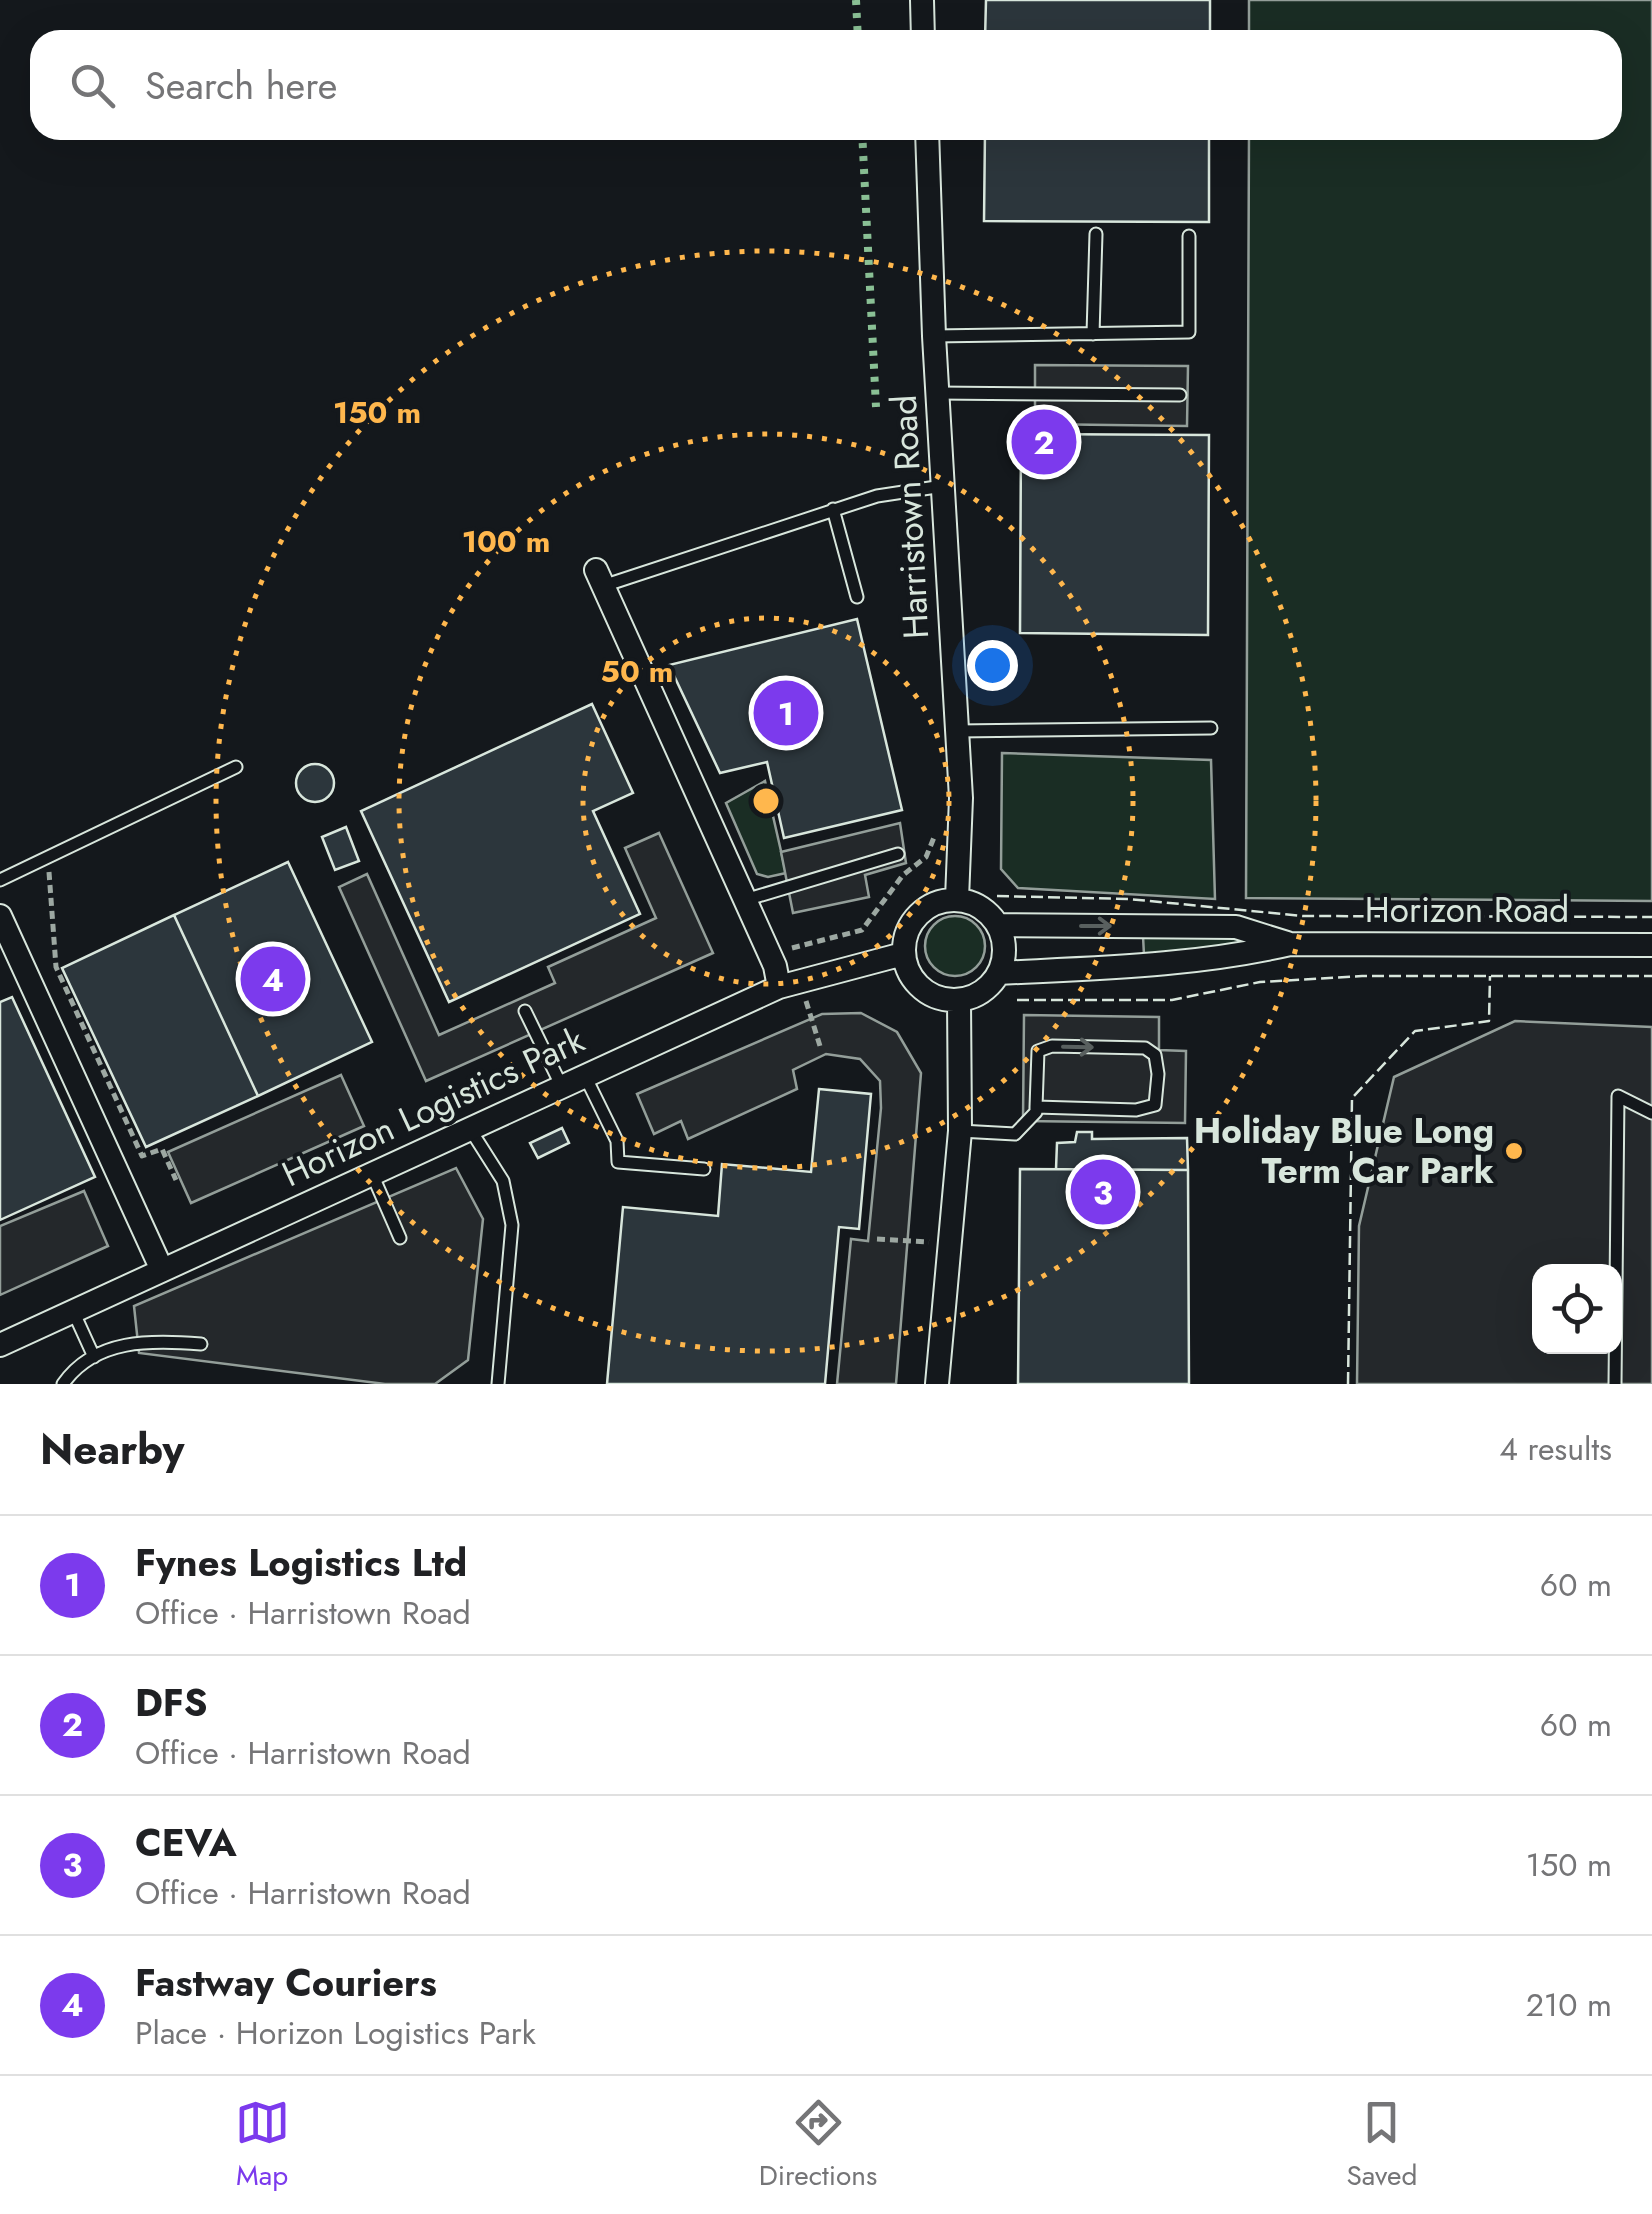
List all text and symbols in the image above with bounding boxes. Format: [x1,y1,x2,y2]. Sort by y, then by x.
search box [30,30,1622,140]
icon: search [65,58,120,113]
text: Search here [145,58,337,113]
text: 150 m [333,391,421,434]
street label: Harristown Road [879,394,941,640]
pin: 2 [1012,404,1076,480]
text: 100 m [462,520,550,563]
your location [967,640,1018,691]
text: 50 m [601,650,673,693]
pin: 1 [754,676,818,750]
centre of rings [748,783,784,819]
street label: Horizon Road [1365,885,1569,935]
one-way arrow [1080,916,1112,936]
pin: 4 [240,942,306,1016]
street label: Horizon Logistics Park [274,1015,593,1199]
one-way arrow [1061,1037,1093,1056]
place label: Holiday Blue Long Term Car Park [1194,1106,1494,1196]
marker: Holiday Blue Long Term Car Park [1503,1140,1525,1162]
pin: 3 [1070,1154,1136,1230]
map controls [1532,1264,1622,1354]
button: locate [1532,1264,1622,1354]
text: Nearby [40,1419,184,1480]
text: 4 results [1499,1426,1612,1472]
text: Fynes Logistics Ltd [135,1535,467,1590]
text: 1 [64,1562,81,1608]
text: 60 m [1540,1562,1612,1608]
text: Office · Harristown Road [135,1590,471,1636]
text: DFS [135,1675,208,1730]
text: 2 [62,1702,83,1748]
text: 60 m [1540,1702,1612,1748]
text: Office · Harristown Road [135,1730,471,1776]
text: CEVA [135,1815,237,1870]
text: 3 [63,1842,82,1888]
text: 150 m [1526,1842,1612,1888]
text: Office · Harristown Road [135,1870,471,1916]
text: Fastway Couriers [135,1955,437,2010]
text: 4 [61,1982,84,2028]
text: 210 m [1526,1982,1612,2028]
text: Place · Horizon Logistics Park [135,2010,536,2056]
tab: Map [235,2095,290,2196]
tab: Directions [759,2095,877,2196]
tab: Saved [1346,2095,1417,2196]

